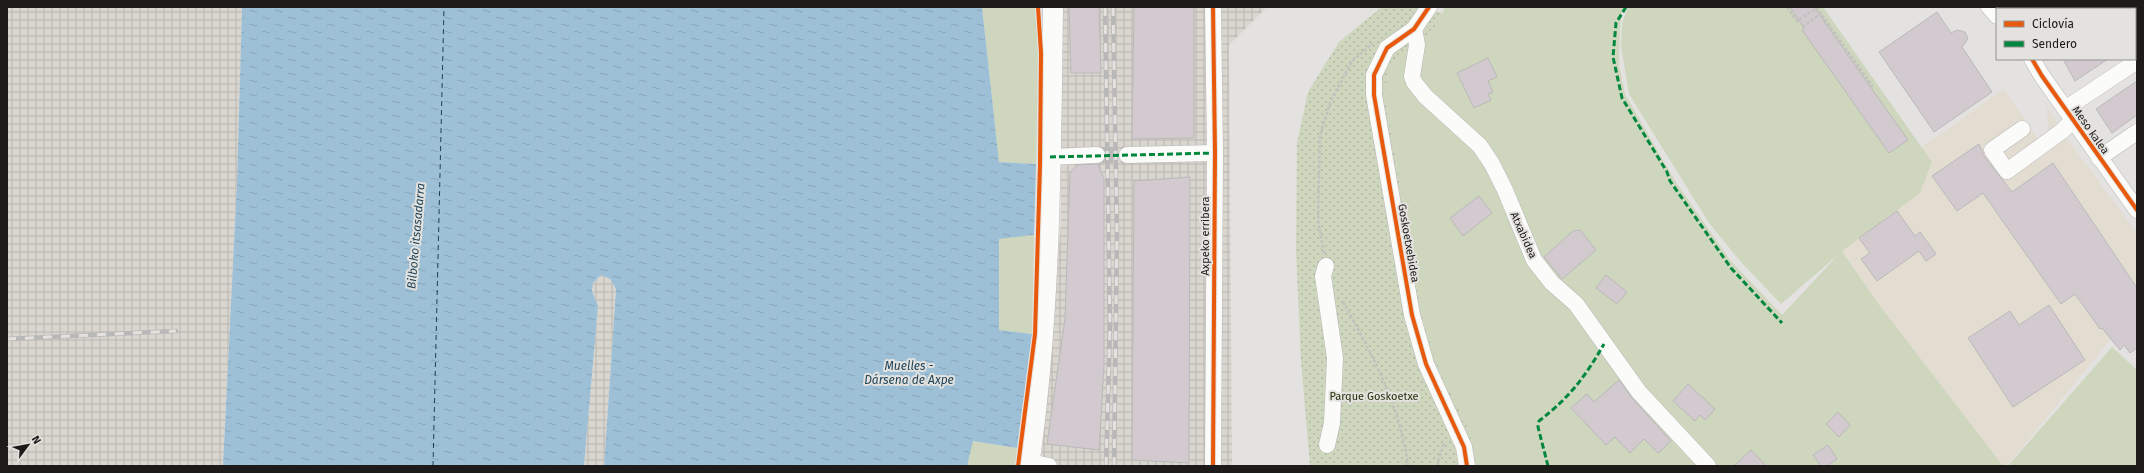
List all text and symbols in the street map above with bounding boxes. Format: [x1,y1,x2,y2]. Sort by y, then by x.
legend [1996,8,2136,60]
text: Ciclovía [2032,17,2074,31]
text: Sendero [2032,37,2077,51]
street label: Meso kalea [2069,104,2112,157]
water label: Bilboko itsasadarra [404,182,428,290]
street label: Axpeko erribera [1199,196,1212,276]
street label: Goskoetxebidea [1395,203,1422,283]
street label: Atxabidea [1508,210,1540,260]
water label: Muelles - Dársena de Axpe [864,359,954,387]
park label: Parque Goskoetxe [1329,390,1419,403]
north arrow [8,425,48,465]
text: N [29,433,44,447]

